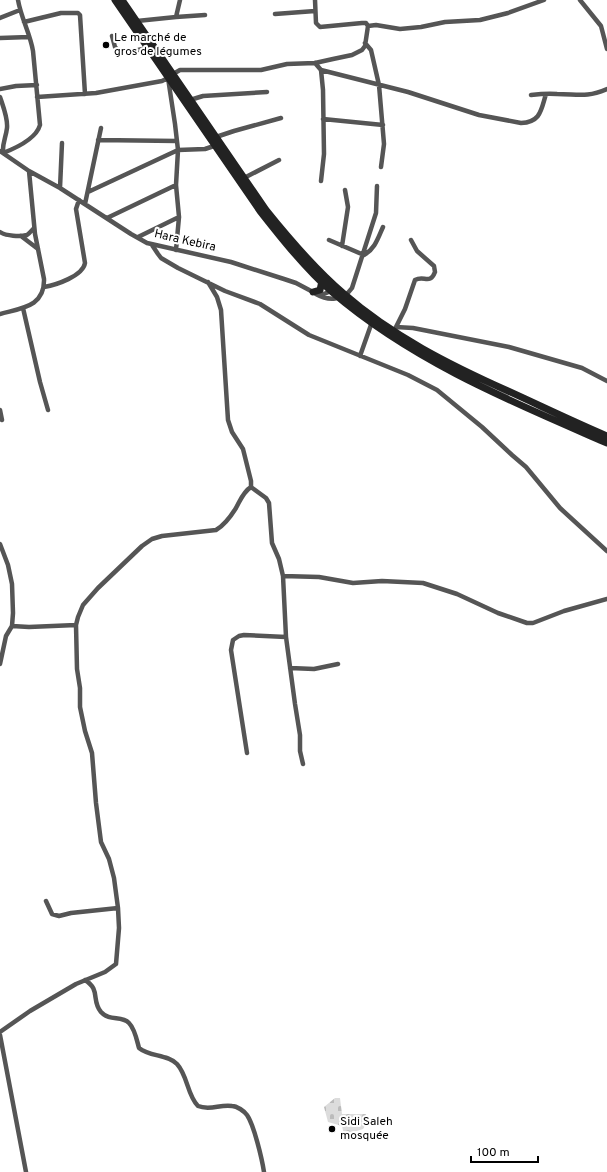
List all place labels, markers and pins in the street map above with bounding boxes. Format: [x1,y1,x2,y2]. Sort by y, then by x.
place label: Le marché de gros de légumes [114,30,202,60]
marker: Le marché de gros de légumes [101,40,111,50]
place label: Sidi Saleh mosquée [340,1114,393,1144]
marker: Sidi Saleh mosquée [327,1124,337,1134]

